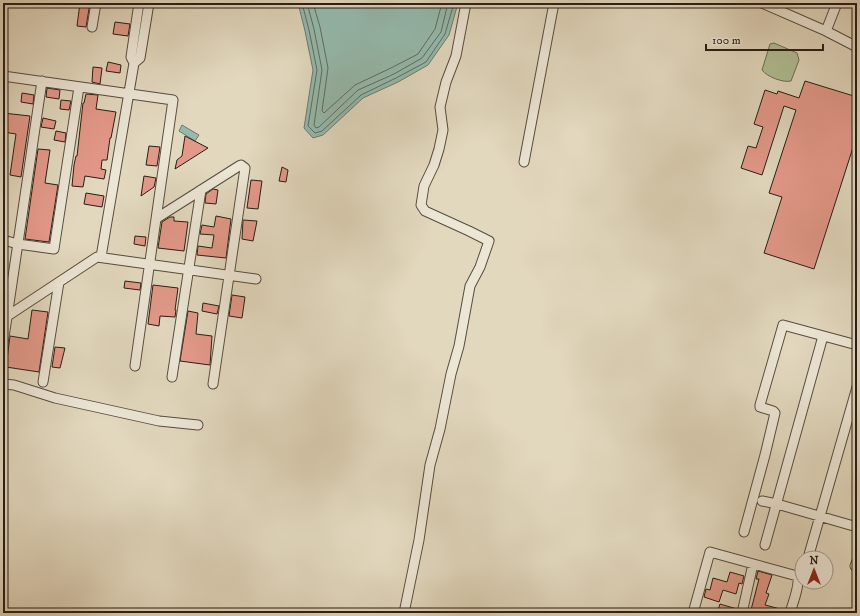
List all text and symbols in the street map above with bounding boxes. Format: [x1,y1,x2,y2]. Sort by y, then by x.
scale bar [706,26,823,52]
text: 100 m [712,33,741,48]
north arrow [794,550,834,590]
text: N [809,554,819,568]

